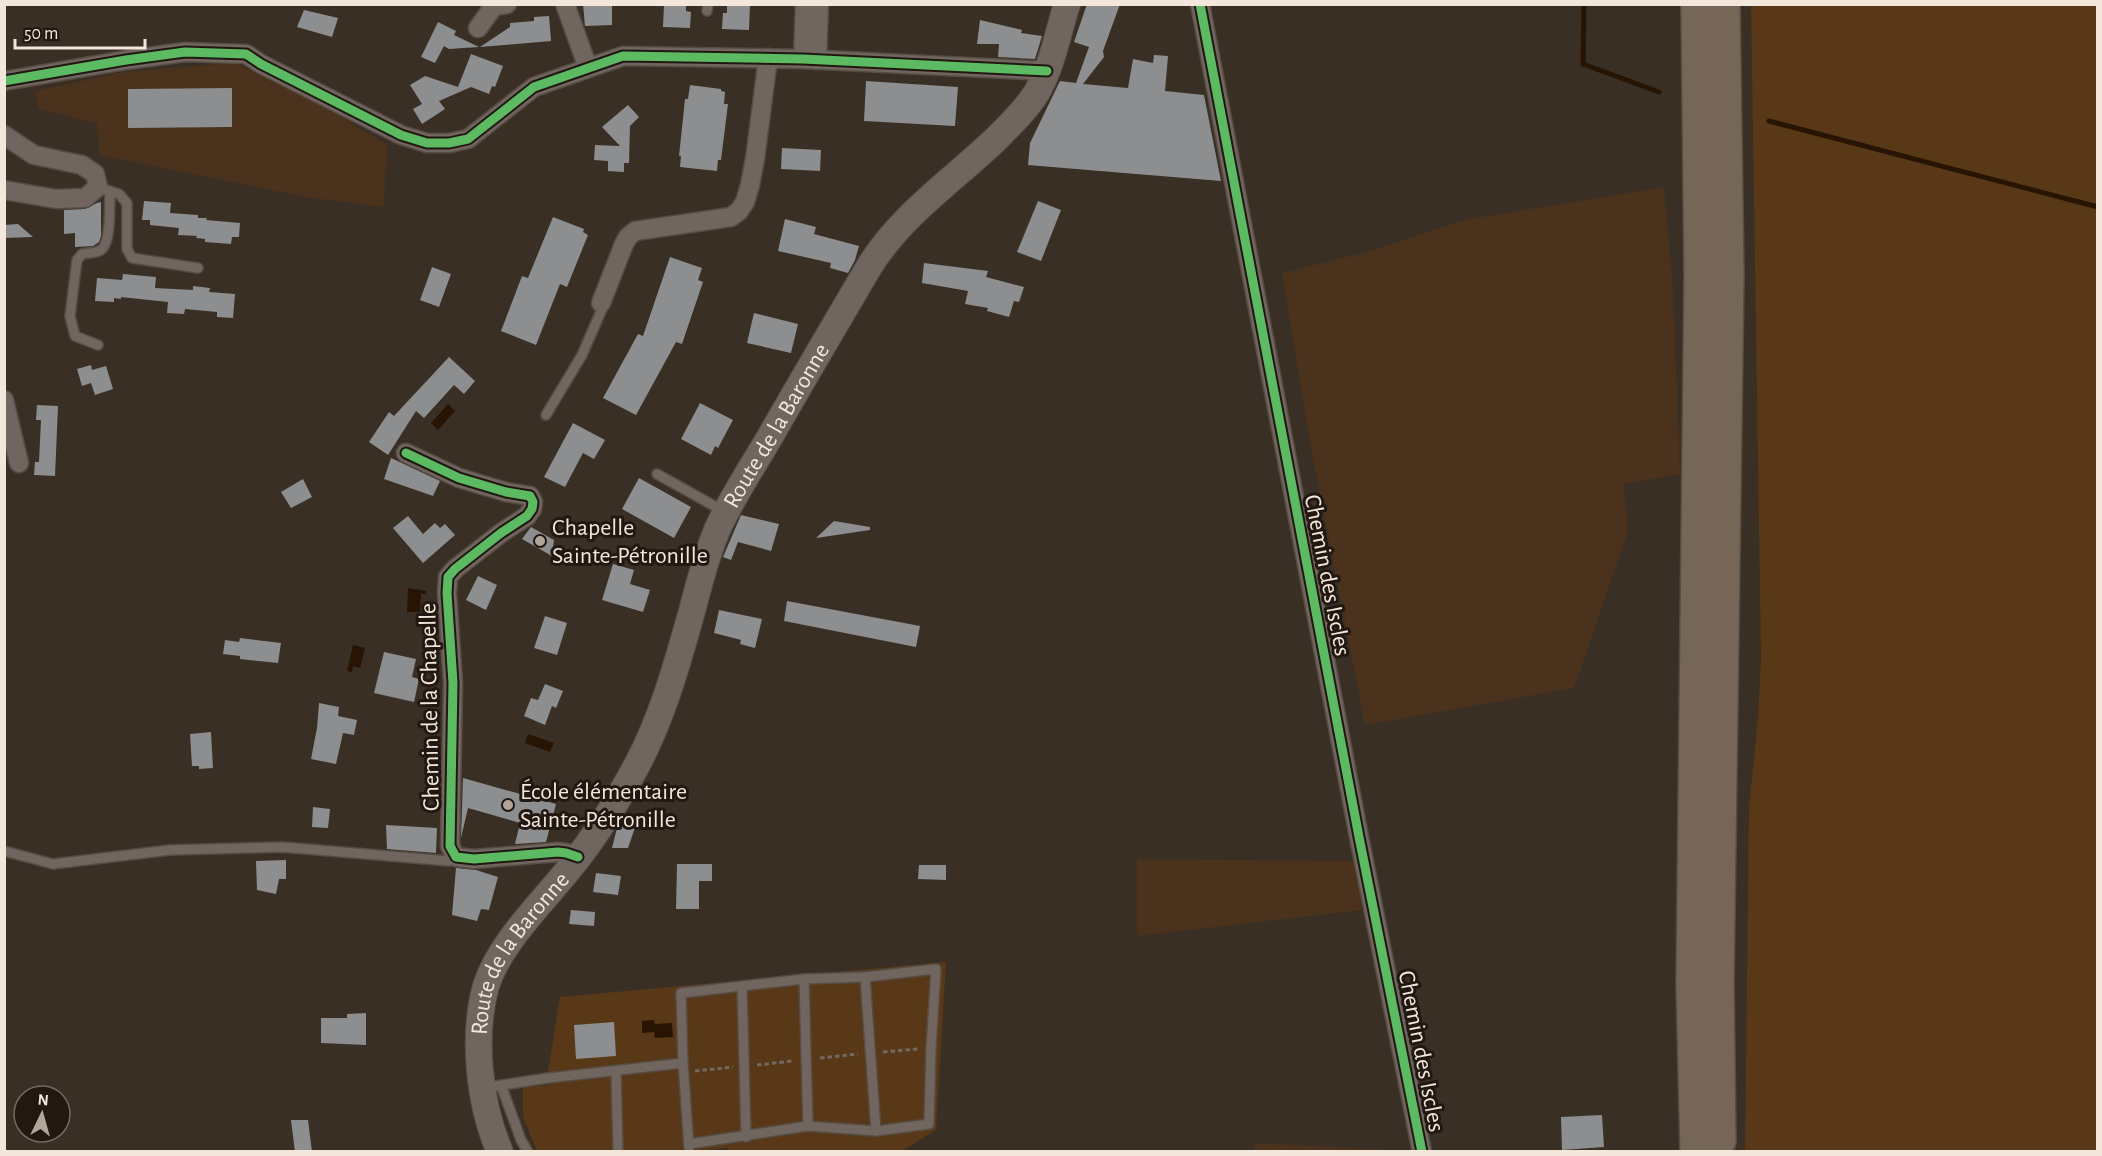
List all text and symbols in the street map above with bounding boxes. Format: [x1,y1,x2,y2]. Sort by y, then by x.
scale bar [15,12,146,50]
text: 50 m [24,25,58,43]
street label: Route de la Baronne [720,340,834,512]
street label: Chemin des Iscles [1300,493,1354,658]
place label: Chapelle Sainte-Pétronille [552,516,708,568]
marker: Chapelle Sainte-Pétronille [533,534,547,548]
street label: Chemin de la Chapelle [416,603,444,811]
place label: École élémentaire Sainte-Pétronille [520,778,687,832]
marker: École élémentaire Sainte-Pétronille [501,798,515,812]
street label: Route de la Baronne [468,868,574,1036]
street label: Chemin des Iscles [1394,969,1448,1134]
north arrow [12,1084,72,1144]
text: N [37,1092,49,1109]

